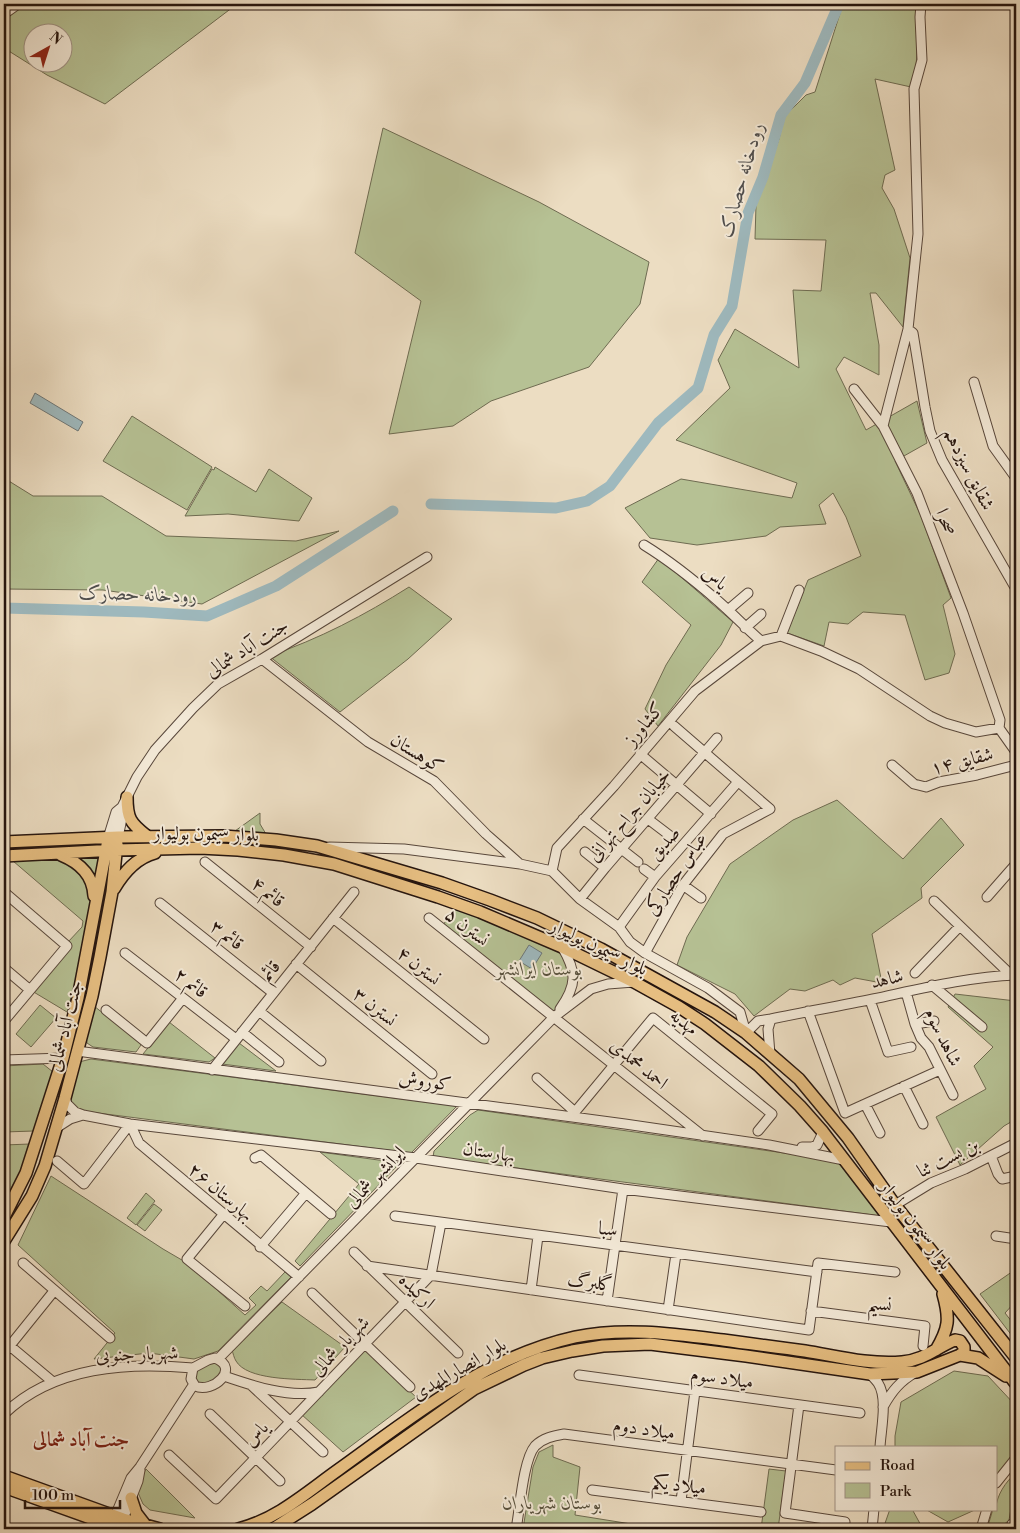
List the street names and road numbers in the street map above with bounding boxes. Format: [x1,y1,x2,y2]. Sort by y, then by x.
street label: شقایق سیزدهم [933,424,1000,517]
street label: صحرا [930,505,962,539]
street label: یاس [697,560,734,597]
street label: جنت آباد شمالی [201,613,293,683]
street label: کشاورز [617,697,669,753]
street label: کوهستان [386,727,448,779]
street label: شقایق ۱۴ [928,742,996,780]
street label: خیابان جراح تهرانی [582,763,680,870]
street label: بلوار سیمون بولیوار [151,821,259,847]
street label: صدیق [643,821,685,865]
street label: عباس حصارکی [640,828,712,920]
street label: قائم ۴ [244,871,290,916]
street label: نسترن ۵ [440,902,494,952]
street label: بلوار سیمون بولیوار [544,912,652,981]
street label: قائم ۳ [203,914,249,959]
street label: نسترن ۴ [392,941,446,991]
street label: قائم [254,955,289,989]
street label: قائم ۲ [167,962,213,1007]
street label: شاهد [868,964,906,994]
street label: جنت آباد شمالی [42,978,88,1074]
street label: نسترن ۳ [348,982,402,1032]
street label: مهدیه [665,1003,703,1041]
street label: شاهد سوم [915,1004,967,1072]
street label: احمد محمدی [605,1033,673,1095]
street label: کوروش [397,1065,453,1097]
street label: بن بست ثنا [913,1133,983,1183]
street label: بهارستان [461,1136,517,1168]
street label: ایرانشهر شمالی [339,1141,411,1213]
street label: بهارستان ۲۶ [183,1157,259,1227]
street label: بلوار سیمون بولیوار [873,1174,957,1275]
street label: سبا [597,1216,619,1242]
street label: گلبرگ [566,1267,614,1297]
street label: ارکیده [394,1268,440,1314]
street label: نسیم [866,1291,893,1324]
street label: شهریار شمالی [305,1311,375,1381]
street label: بلوار انصارالمهدی [407,1332,511,1406]
street label: شهریار جنوبی [95,1341,179,1369]
street label: میلاد سوم [688,1362,755,1398]
street label: میلاد دوم [611,1413,677,1449]
street label: یاس [238,1415,275,1452]
street label: میلاد یکم [650,1470,707,1505]

